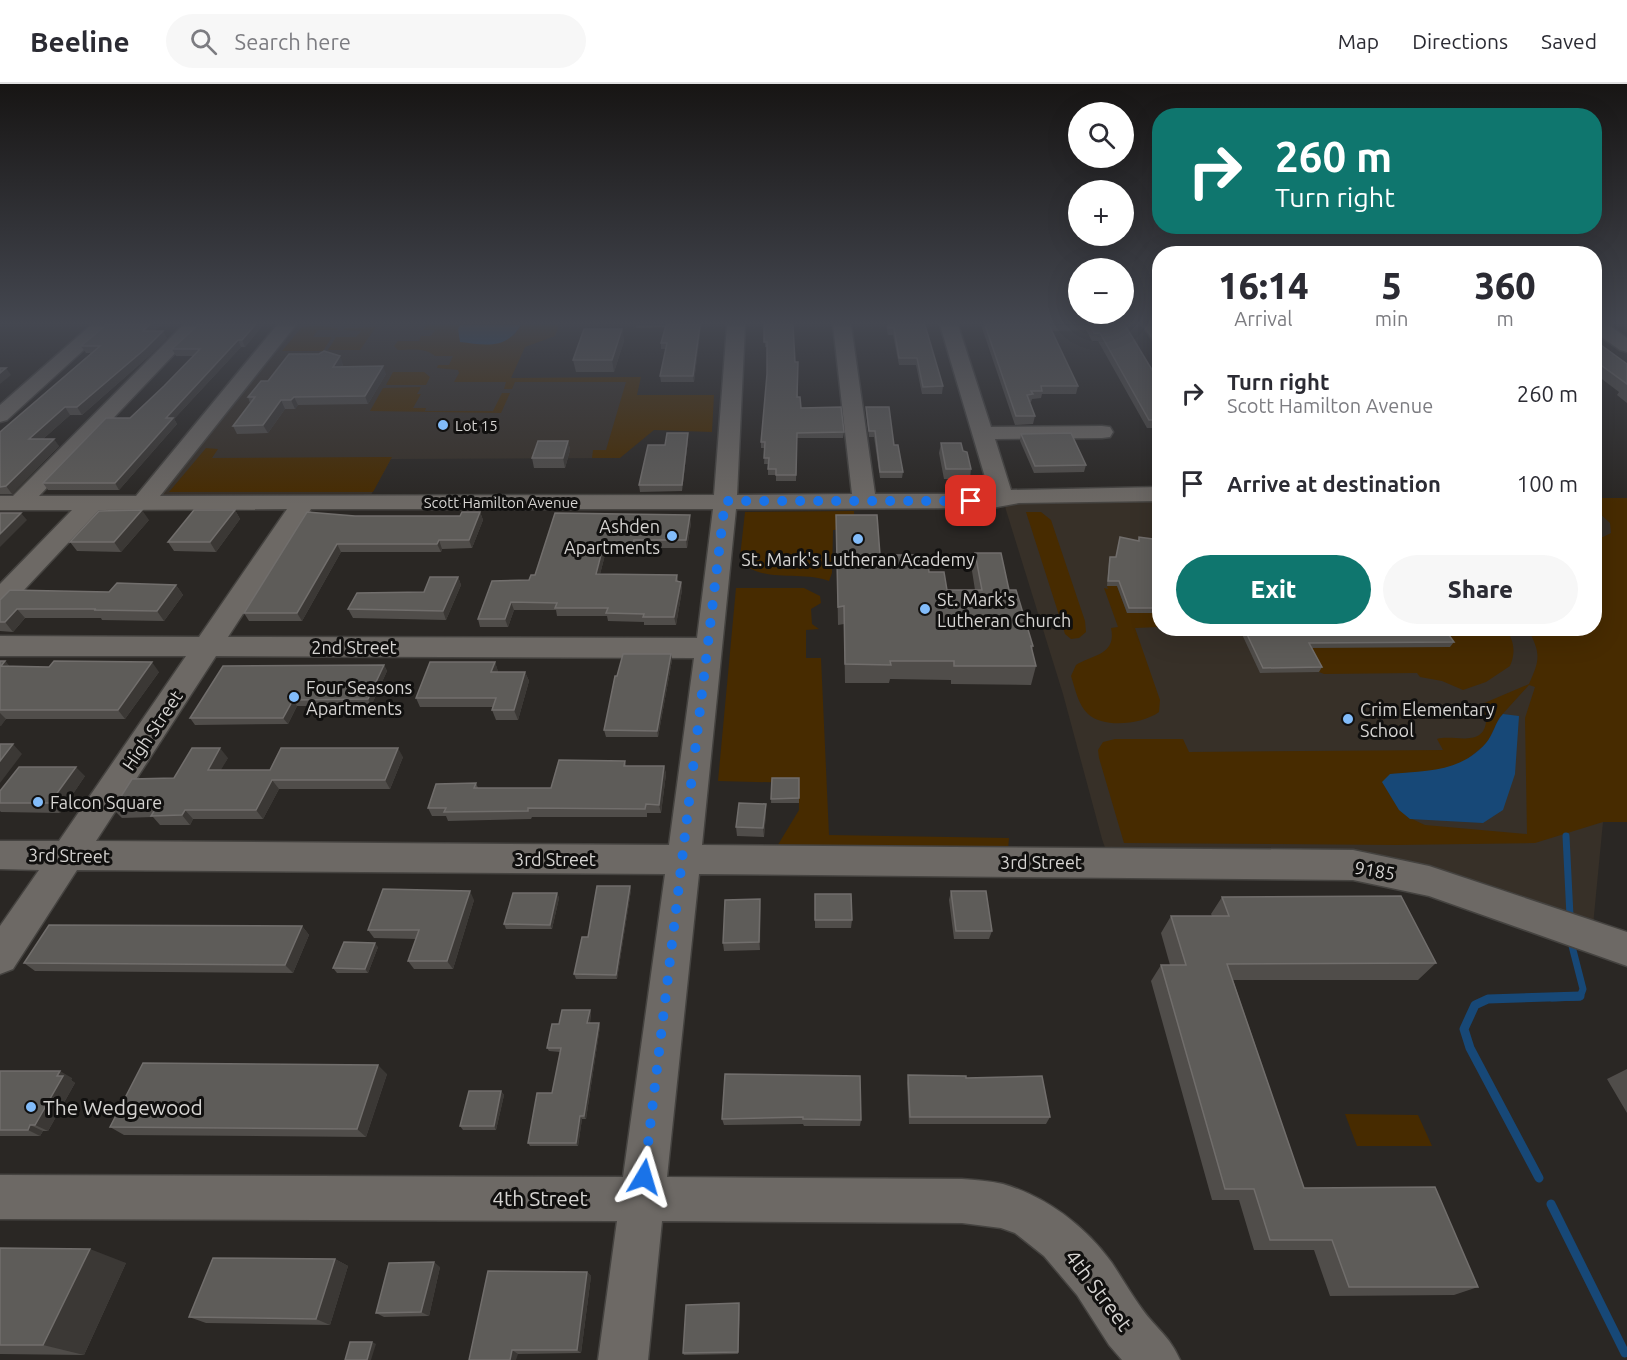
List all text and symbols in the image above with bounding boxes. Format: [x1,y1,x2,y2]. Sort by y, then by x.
search box [166,14,586,68]
icon: search [187,25,220,58]
text: Beeline [30,26,130,57]
text: Search here [235,29,351,54]
text: Map [1338,29,1379,53]
text: Directions [1412,29,1508,53]
text: Saved [1541,29,1597,53]
map controls [1068,102,1134,324]
button: search [1068,102,1134,168]
icon: right [1176,132,1254,210]
text: 260 m [1275,133,1392,180]
button: + [1068,180,1134,246]
text: Turn right [1275,182,1395,212]
button: − [1068,258,1134,324]
text: 16:14 [1218,265,1308,306]
text: 5 [1381,265,1402,306]
text: 360 [1475,265,1536,306]
text: Arrival [1234,307,1293,330]
text: min [1375,307,1408,330]
text: m [1497,307,1514,330]
text: Turn right [1227,369,1329,394]
icon: right [1176,377,1209,410]
text: 260 m [1517,381,1578,406]
text: Scott Hamilton Avenue [1227,394,1433,417]
place label: Lot 15 [455,417,498,434]
marker: Lot 15 [436,418,450,432]
icon: arrive [1176,467,1209,500]
text: Arrive at destination [1227,471,1441,496]
text: 100 m [1517,471,1578,496]
pin [945,475,996,526]
icon: arrive [954,484,987,517]
street label: Scott Hamilton Avenue [424,494,578,511]
place label: Ashden Apartments [564,516,660,557]
marker: Ashden Apartments [665,529,679,543]
marker: St. Mark's Lutheran Academy [851,532,865,546]
place label: St. Mark's Lutheran Academy [741,549,975,569]
button: Exit [1176,555,1371,624]
button: Share [1383,555,1578,624]
place label: St. Mark's Lutheran Church [937,589,1071,630]
marker: St. Mark's Lutheran Church [918,602,932,616]
street label: 2nd Street [311,637,397,657]
place label: Four Seasons Apartments [306,677,412,718]
street label: High Street [118,686,186,774]
marker: Four Seasons Apartments [287,690,301,704]
place label: Crim Elementary School [1360,699,1495,740]
marker: Crim Elementary School [1341,712,1355,726]
place label: Falcon Square [50,792,162,812]
marker: Falcon Square [31,795,45,809]
street label: 3rd Street [28,844,110,866]
street label: 3rd Street [514,849,596,869]
street label: 3rd Street [1000,852,1082,872]
street label: 9185 [1353,857,1397,883]
place label: The Wedgewood [43,1095,203,1119]
marker: The Wedgewood [24,1100,38,1114]
position arrow [612,1145,676,1209]
street label: 4th Street [492,1186,588,1210]
street label: 4th Street [1061,1245,1137,1335]

